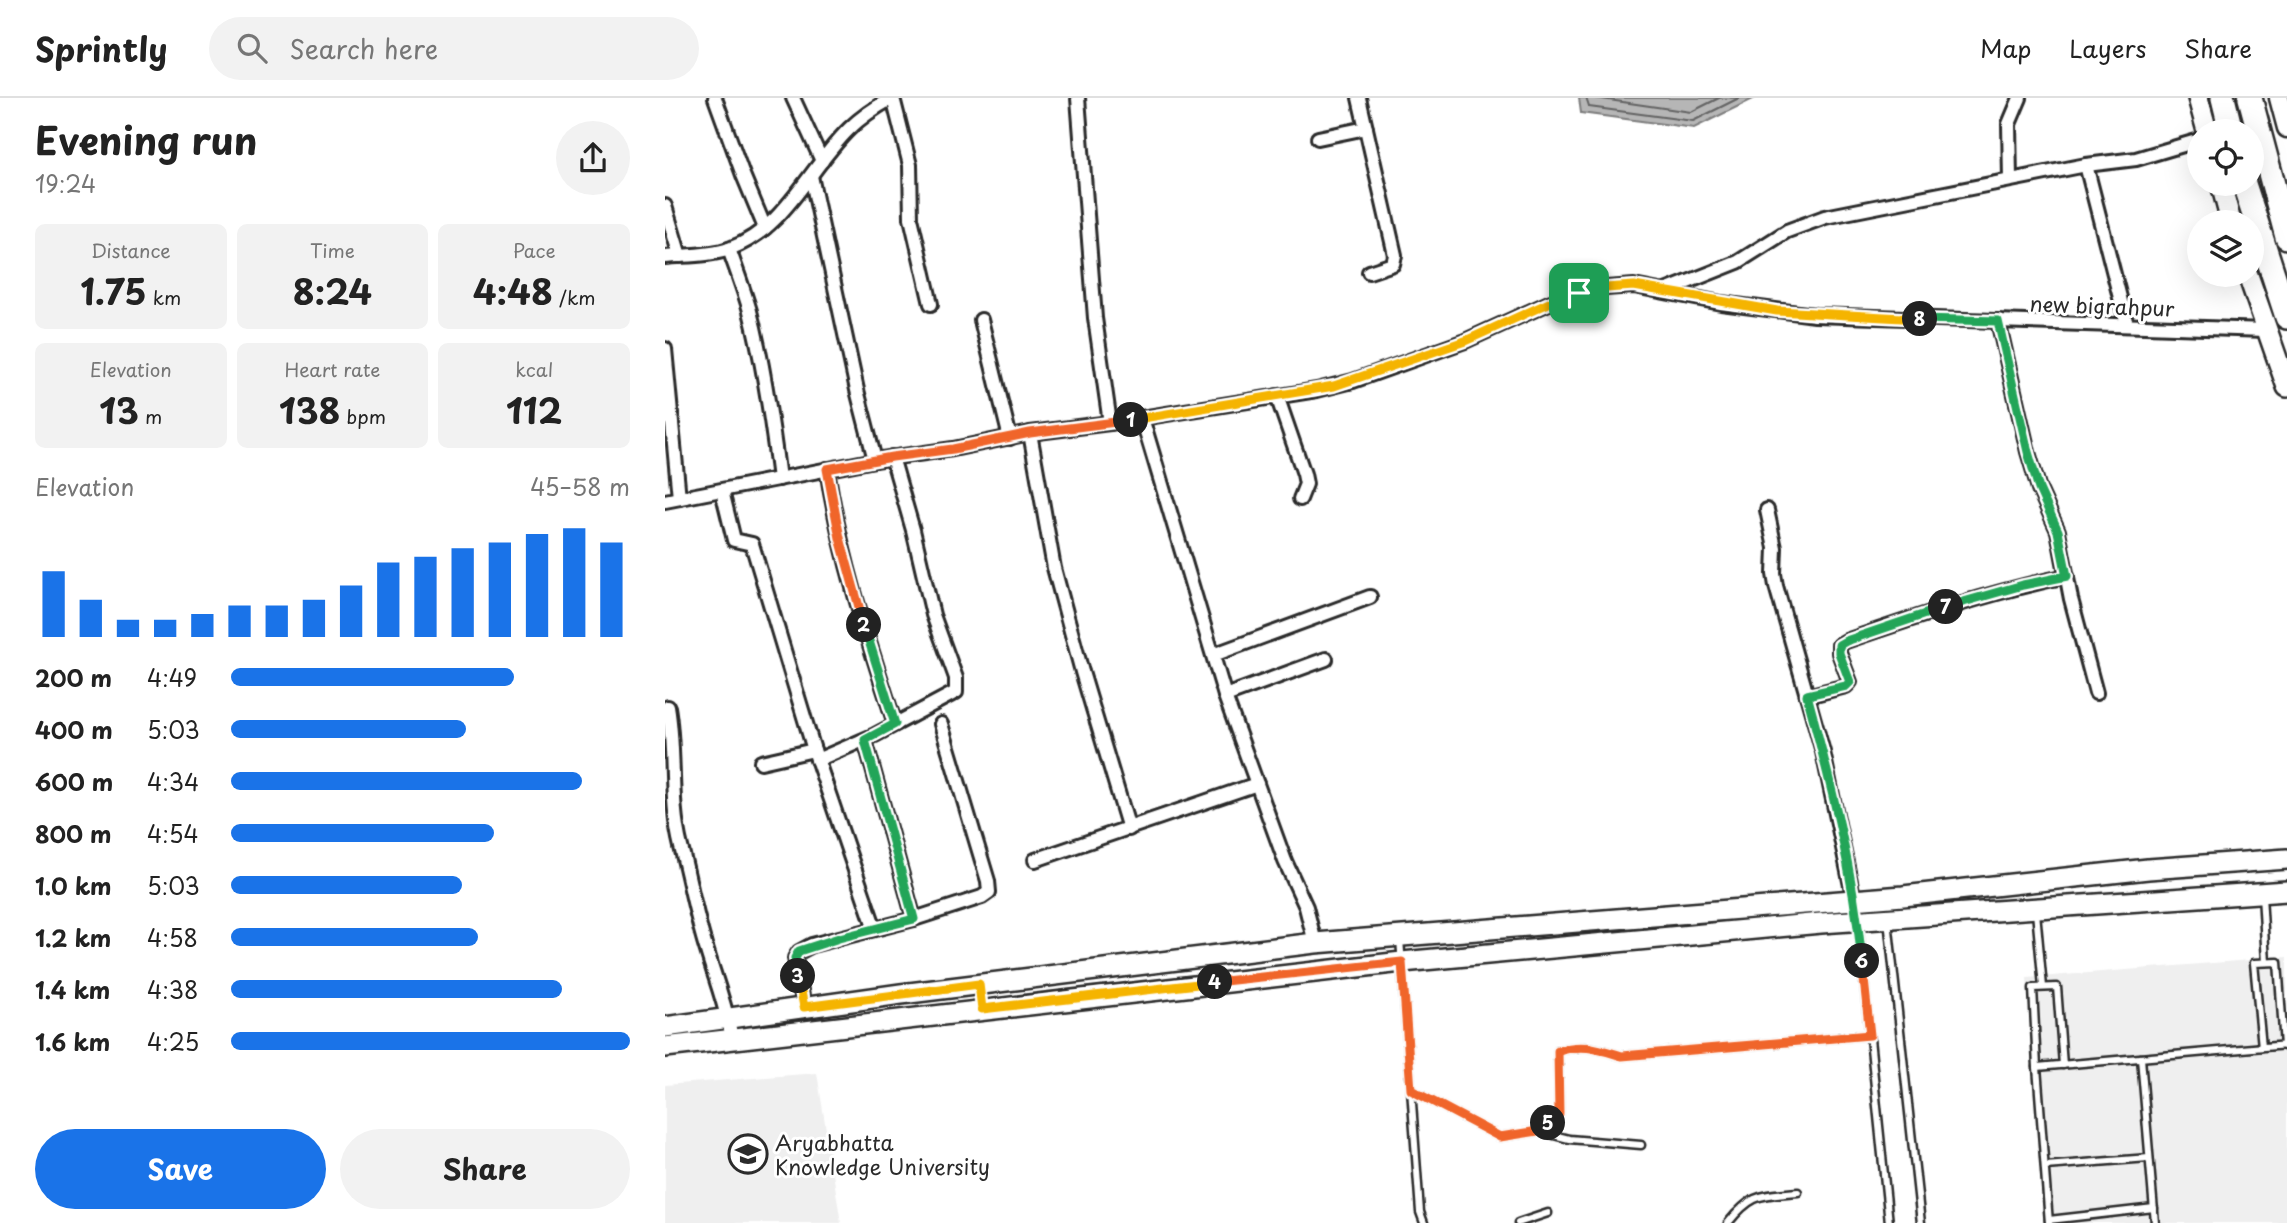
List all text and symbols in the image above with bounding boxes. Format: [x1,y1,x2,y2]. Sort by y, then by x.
search box [209,17,699,80]
text: Sprintly [35,23,167,73]
icon: search [233,29,271,67]
text: Search here [289,29,438,68]
text: Map [1980,30,2031,66]
text: Layers [2069,30,2146,66]
text: Share [2184,30,2252,66]
text: Evening run [35,111,257,168]
map controls [2187,119,2264,287]
button: locate [2187,119,2264,196]
button: share [556,121,630,195]
text: 19:24 [35,166,96,201]
button: layers [2187,210,2264,287]
text: Distance [91,236,171,264]
text: Time [310,236,355,264]
text: Pace [513,236,556,264]
pin [1549,263,1609,323]
text: 1.75 [80,264,147,317]
text: 8:24 [293,264,372,317]
text: 4:48 [473,264,553,317]
icon: arrive [1560,274,1598,312]
text: km [147,283,181,311]
text: /km [553,283,595,311]
street label: new bigrahpur [2029,286,2175,324]
pin: 8 [1903,302,1937,336]
text: 8 [1914,304,1925,332]
text: Elevation [90,355,172,383]
text: Heart rate [285,355,380,383]
text: kcal [515,355,553,383]
text: 13 [99,383,139,436]
text: 138 [279,383,340,436]
text: 112 [506,383,562,436]
text: m [139,402,162,430]
text: bpm [340,402,386,430]
pin: 1 [1113,402,1149,438]
text: 1 [1126,405,1135,433]
text: Elevation [35,469,134,504]
text: 45–58 m [530,469,630,504]
pin: 7 [1929,589,1963,624]
text: 7 [1940,592,1951,620]
pin: 2 [847,608,881,642]
text: 2 [857,610,870,638]
text: 200 m [35,660,112,695]
text: 4:49 [147,660,197,695]
text: 400 m [35,712,113,747]
text: 5:03 [147,712,200,747]
text: 600 m [35,764,113,799]
text: 4:34 [147,764,199,799]
text: 800 m [35,816,112,851]
text: 4:54 [147,816,199,851]
text: 1.0 km [35,868,112,903]
text: 5:03 [147,868,200,903]
text: 1.2 km [35,920,111,955]
text: 4:58 [147,920,198,955]
pin: 6 [1845,944,1879,978]
text: 6 [1855,946,1868,974]
pin: 3 [781,958,815,994]
text: 3 [791,961,804,989]
pin: 4 [1197,964,1233,1000]
text: 4 [1208,967,1221,995]
text: 1.4 km [35,972,110,1007]
text: 4:38 [147,972,198,1007]
text: 1.6 km [35,1024,110,1059]
text: 4:25 [147,1024,199,1059]
pin: 5 [1531,1105,1565,1140]
text: 5 [1541,1108,1554,1136]
place label: Aryabhatta Knowledge University [775,1126,990,1182]
button: Save [35,1129,326,1209]
button: Share [340,1129,630,1209]
school or university icon: Aryabhatta Knowledge University [727,1133,769,1175]

